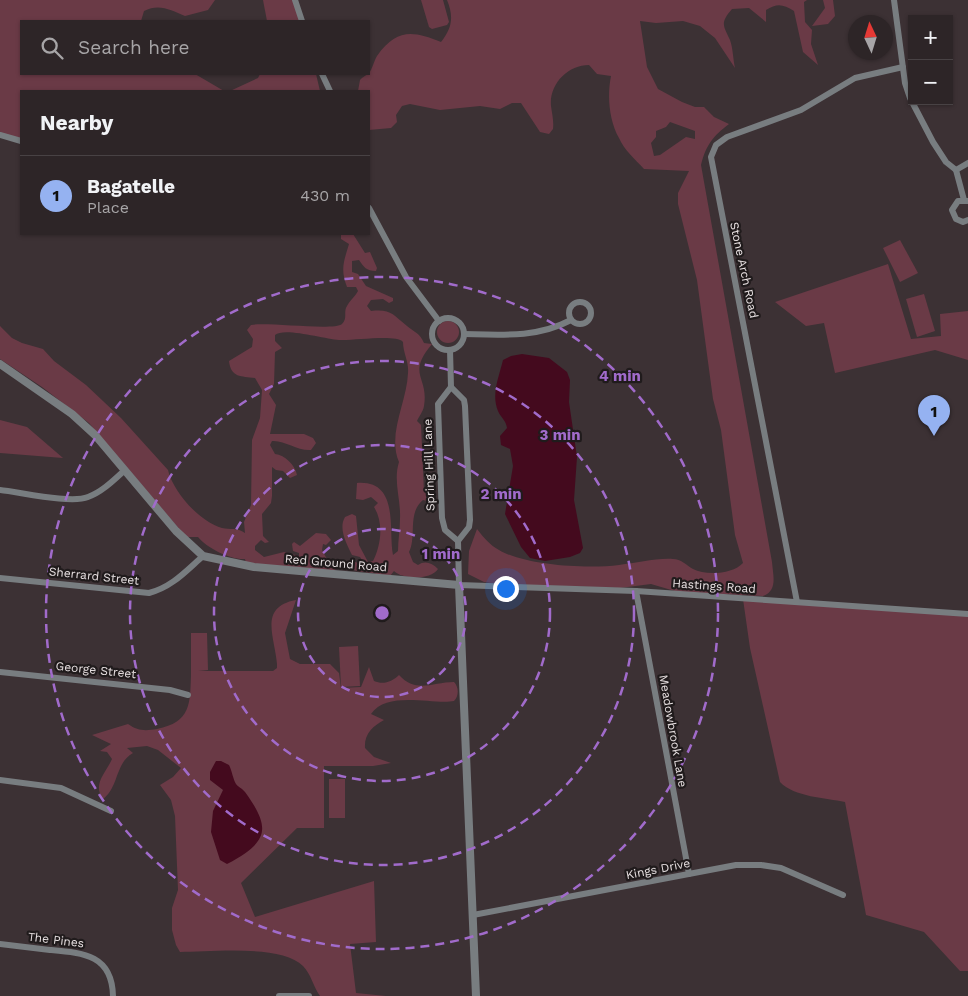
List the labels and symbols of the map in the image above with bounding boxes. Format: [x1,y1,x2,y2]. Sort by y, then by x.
north arrow [848,15,893,60]
street label: Stone Arch Road [727,221,761,319]
text: 4 min [599,367,641,385]
pin: 1 [918,395,950,436]
street label: Spring Hill Lane [420,418,438,511]
text: 3 min [540,426,580,444]
text: 2 min [480,485,522,503]
text: 1 min [422,545,460,563]
street label: Red Ground Road [284,552,388,574]
street label: Sherrard Street [48,564,140,588]
your location [493,576,519,602]
street label: Hastings Road [672,576,756,596]
centre of rings [373,604,391,622]
street label: George Street [55,659,137,681]
street label: Meadowbrook Lane [656,674,690,788]
street label: Kings Drive [625,856,691,882]
street label: The Pines [27,930,85,950]

